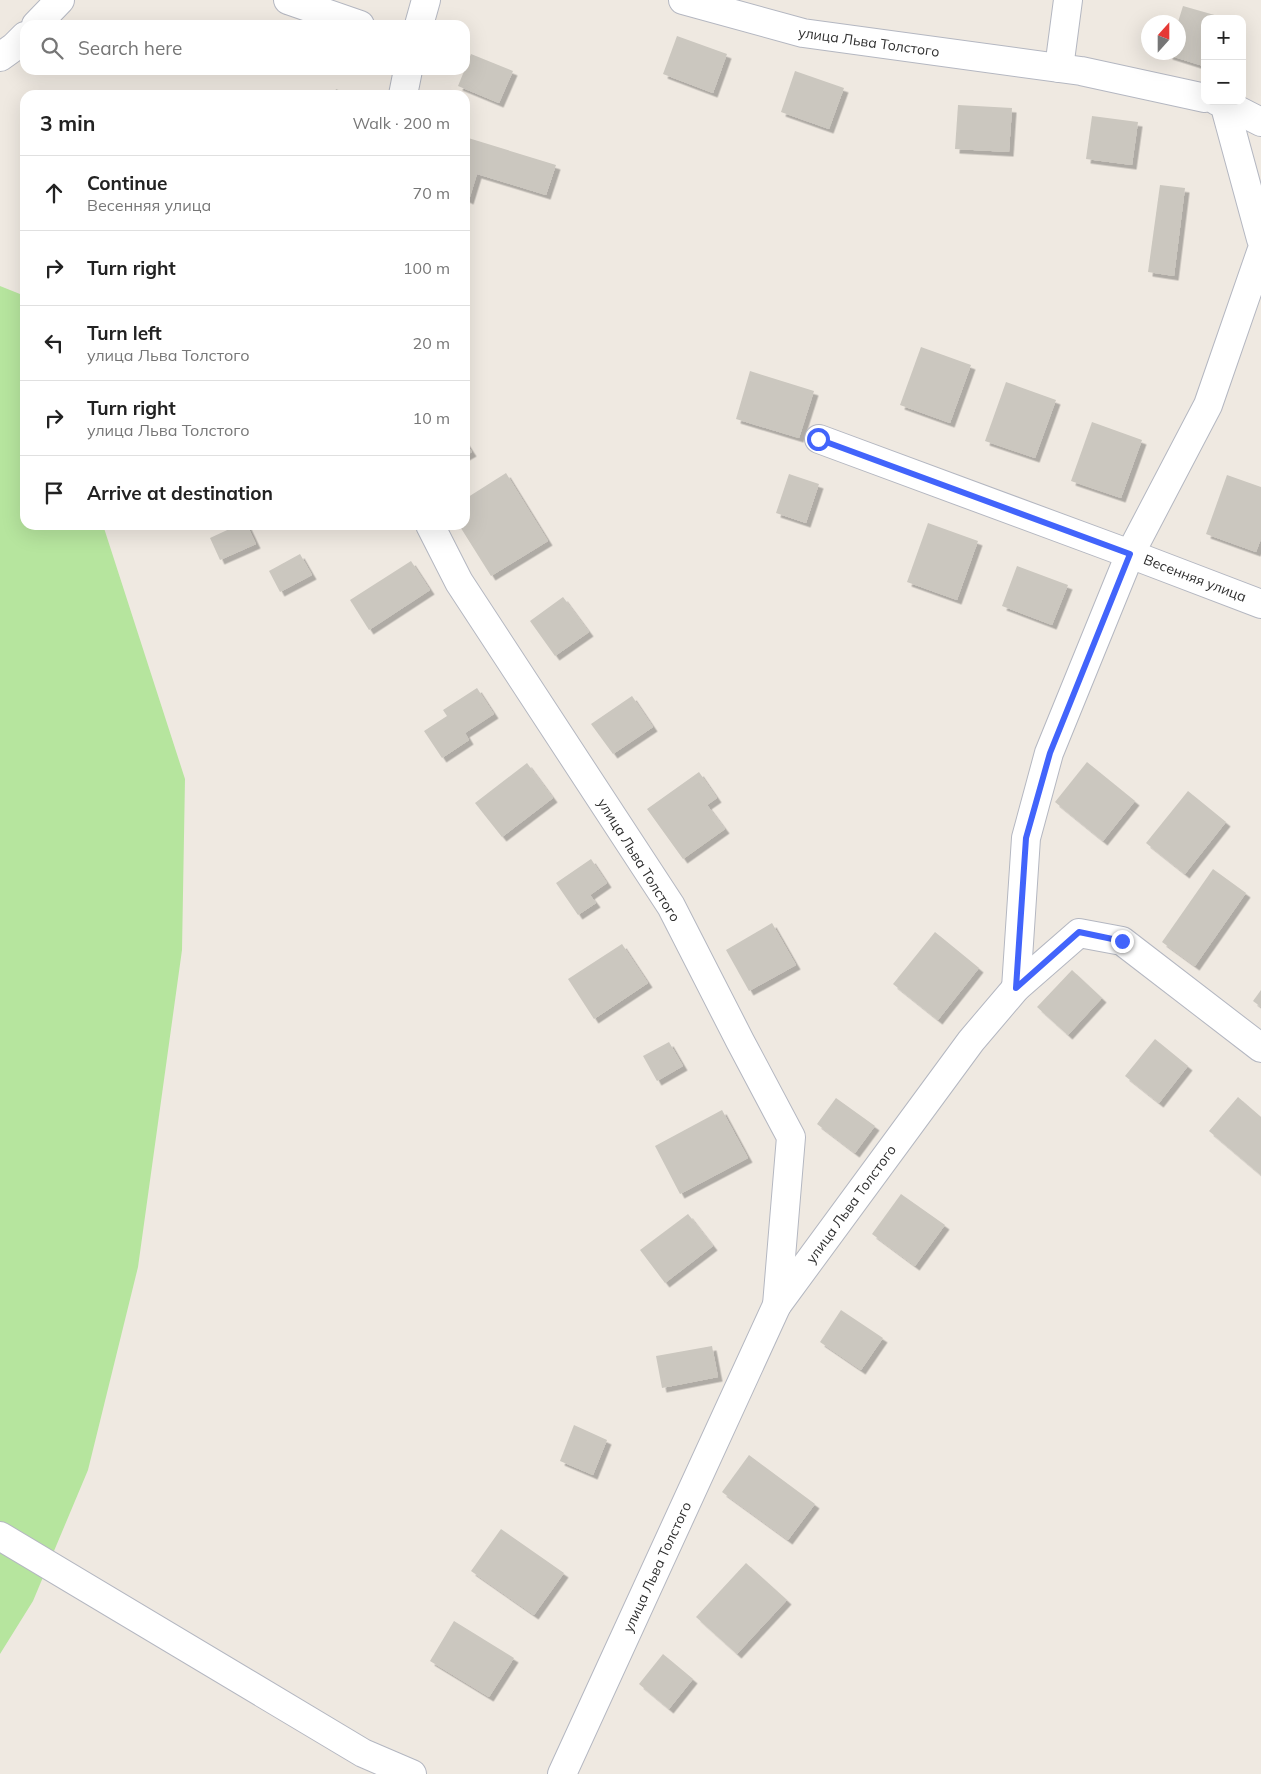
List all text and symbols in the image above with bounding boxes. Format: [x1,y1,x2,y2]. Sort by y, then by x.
north arrow [1141,15,1186,60]
map controls [1201,15,1246,105]
button: + [1201,15,1246,60]
search box [20,20,470,75]
street label: улица Льва Толстого [797,23,941,61]
icon: search [38,34,66,62]
text: Search here [78,36,182,60]
button: − [1201,60,1246,105]
text: 3 min [40,110,95,136]
text: Walk · 200 m [352,113,450,133]
text: Continue [87,171,167,195]
icon: ahead [40,179,68,207]
text: 70 m [413,183,450,203]
text: Весенняя улица [87,195,211,215]
icon: right [40,254,68,282]
text: Turn right [87,256,176,280]
text: 100 m [403,258,450,278]
text: Turn left [87,321,162,345]
icon: left [40,329,68,357]
text: 20 m [413,333,450,353]
text: улица Льва Толстого [87,345,250,365]
text: Turn right [87,396,176,420]
icon: right [40,404,68,432]
text: 10 m [413,408,450,428]
text: улица Льва Толстого [87,420,250,440]
route start [807,428,830,451]
icon: arrive [40,479,68,507]
text: Arrive at destination [87,481,273,505]
street label: Весенняя улица [1141,550,1249,606]
street label: улица Льва Толстого [594,795,684,925]
route end [1111,930,1134,953]
street label: улица Льва Толстого [802,1141,900,1267]
street label: улица Льва Толстого [619,1499,695,1635]

